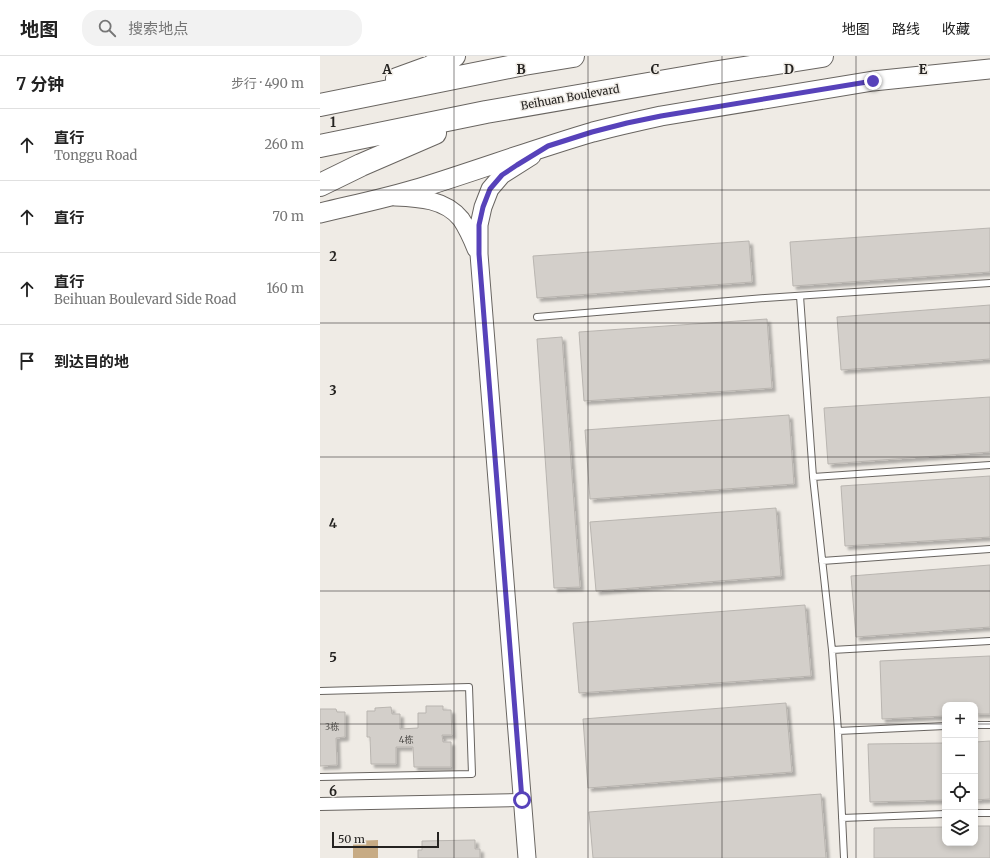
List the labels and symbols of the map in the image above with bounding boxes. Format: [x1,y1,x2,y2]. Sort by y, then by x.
text: A [381,61,392,78]
text: B [516,61,526,78]
text: C [651,61,660,78]
text: D [784,61,794,78]
text: E [919,61,928,78]
route end [864,72,882,90]
street label: Beihuan Boulevard [520,81,621,113]
text: 1 [330,114,336,131]
text: 2 [329,248,337,265]
text: 3 [329,382,337,399]
text: 4 [329,515,338,532]
text: 5 [329,649,337,666]
house number: 3栋 [325,721,339,732]
house number: 4栋 [399,734,413,745]
text: 6 [329,783,337,800]
route start [513,791,531,809]
scale bar [332,830,439,849]

